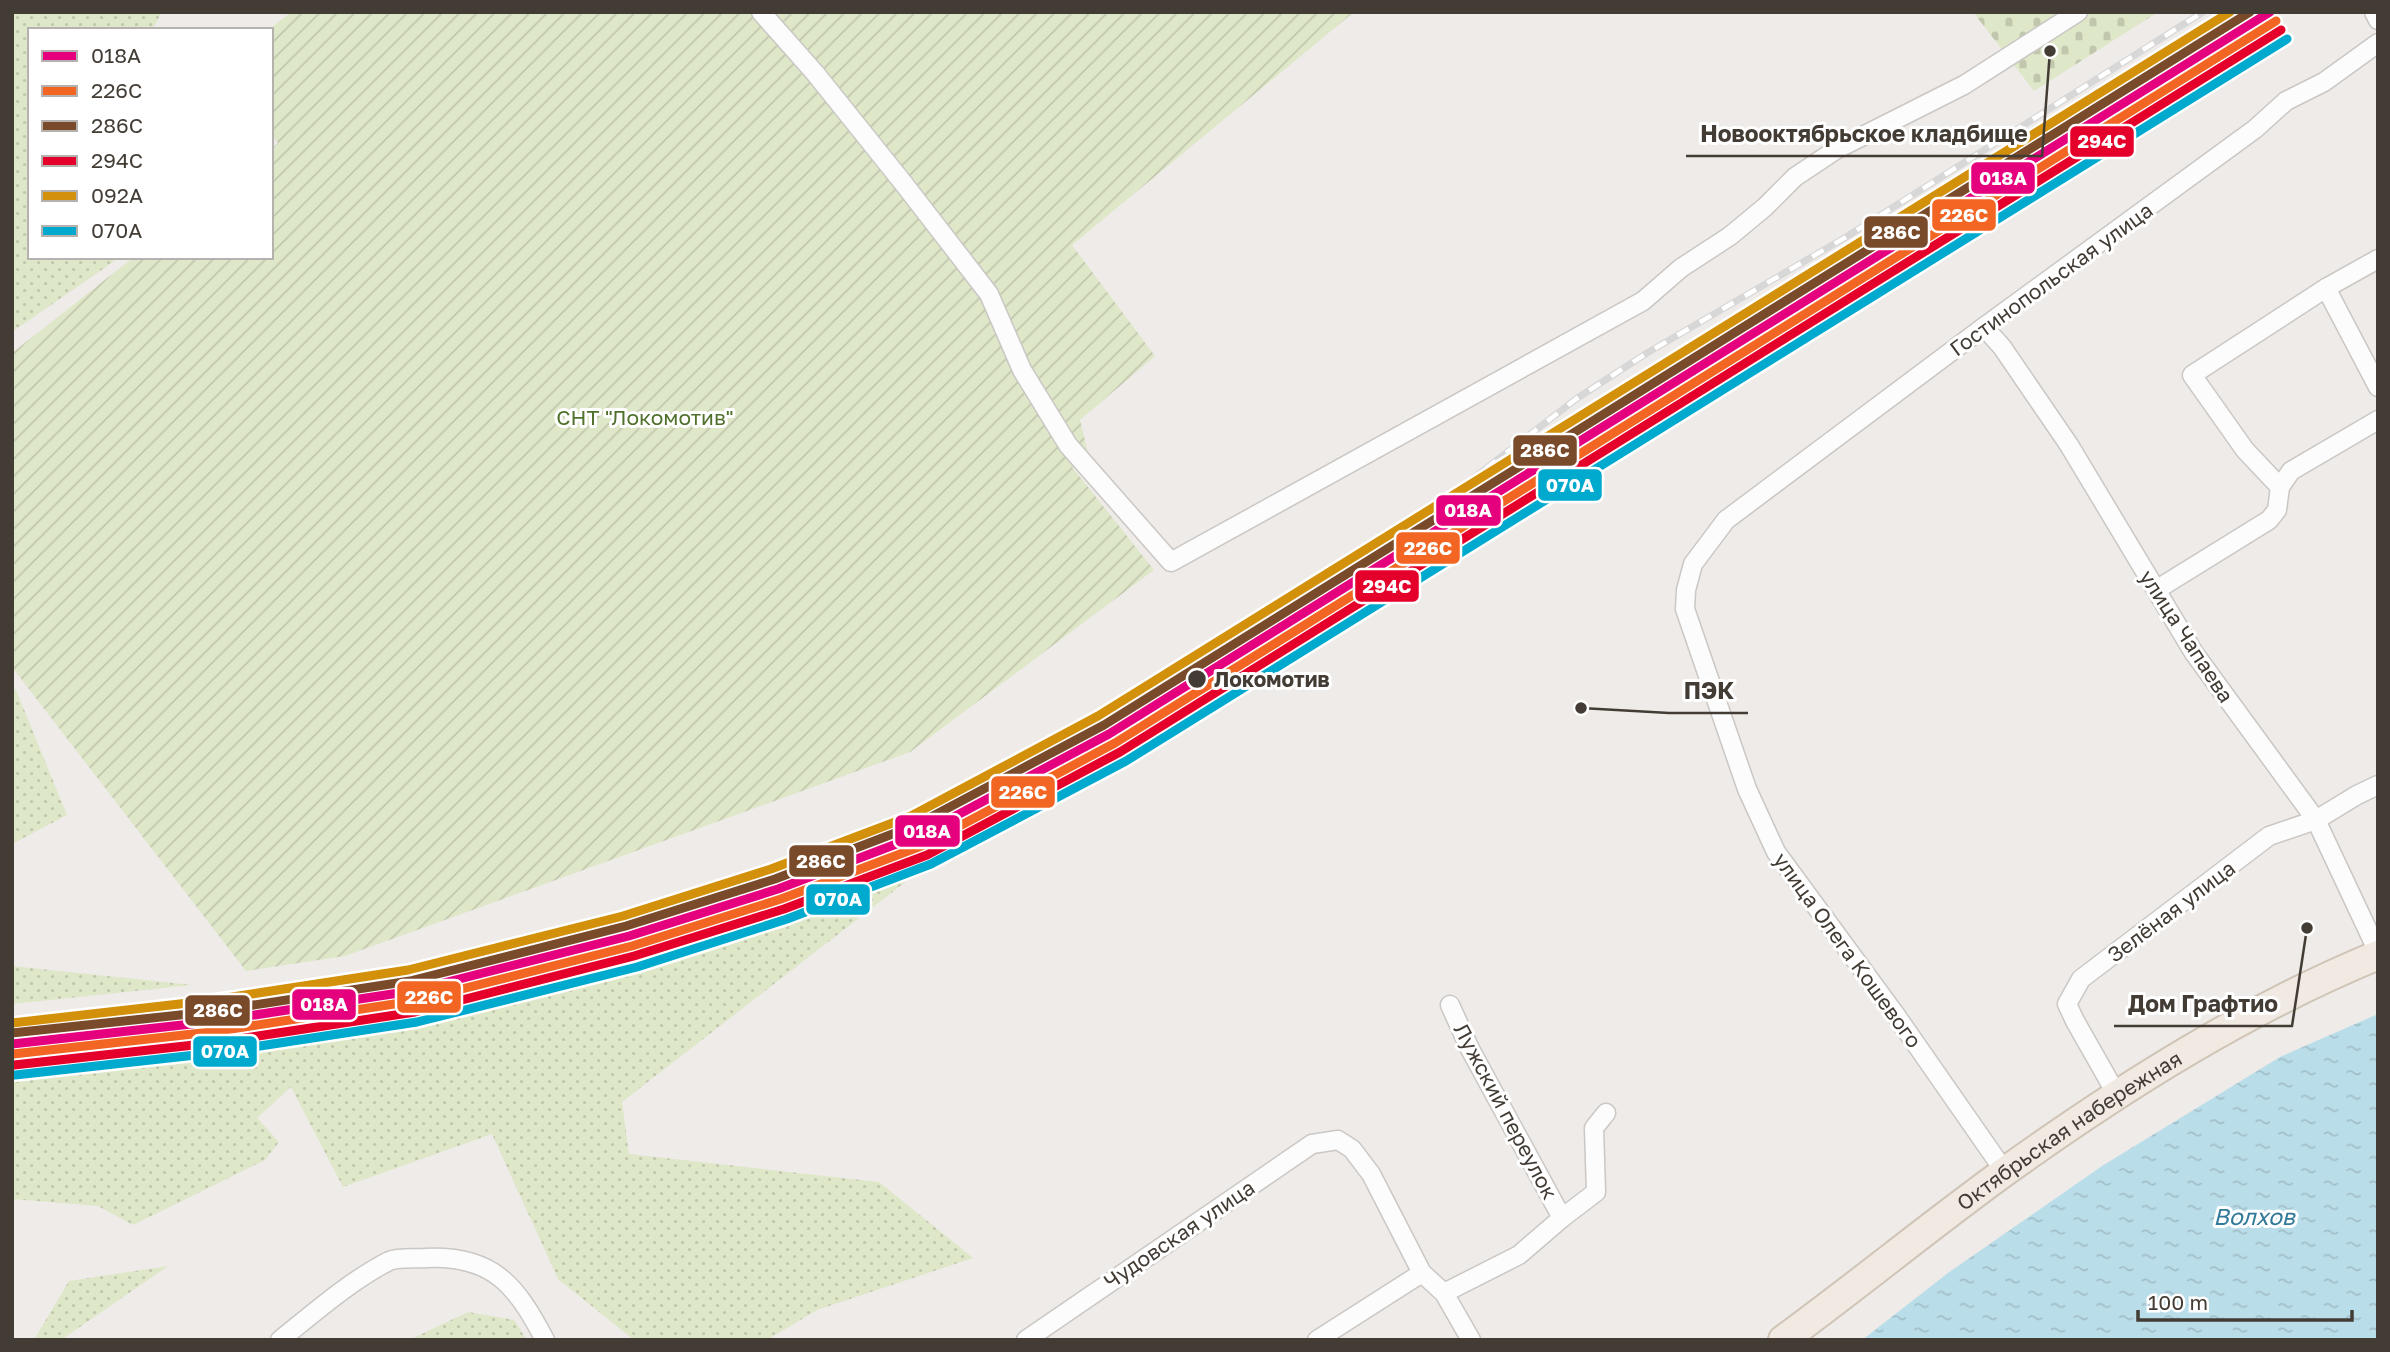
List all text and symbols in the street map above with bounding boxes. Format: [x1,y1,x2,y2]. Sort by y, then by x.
legend [28,28,273,259]
text: 018А [91,42,141,68]
text: 226С [91,77,142,103]
text: 286С [91,112,143,138]
callout: Новооктябрьское кладбище [1686,112,2042,156]
text: Новооктябрьское кладбище [1700,119,2028,147]
line badge: 294С [2069,125,2135,158]
text: 294С [2077,129,2127,152]
text: 294С [91,147,143,173]
line badge: 018А [1970,161,2036,195]
text: 018А [1979,166,2027,189]
text: 092А [91,182,143,208]
street label: Гостинопольская улица [1944,197,2158,361]
line badge: 226С [1931,198,1997,232]
text: 226С [1940,203,1988,226]
line badge: 286С [1863,215,1929,249]
text: 070А [91,217,142,243]
text: 286С [1871,220,1921,243]
park label: СНТ "Локомотив" [556,404,734,430]
line badge: 286С [1512,434,1578,467]
text: 286С [1520,438,1570,461]
line badge: 070А [1537,468,1603,502]
text: 070А [1546,473,1595,496]
line badge: 018А [1435,494,1502,527]
text: 018А [1444,498,1492,521]
line badge: 226С [1395,531,1461,565]
text: 226С [1404,536,1452,559]
street label: улица Чапаева [2134,565,2240,707]
line badge: 294С [1354,569,1420,603]
text: 294С [1362,574,1412,597]
place label: Локомотив [1214,666,1330,692]
marker: Локомотив [1186,668,1208,690]
callout: ПЭК [1669,669,1748,713]
text: ПЭК [1684,676,1734,704]
line badge: 226С [990,775,1056,809]
text: 226С [999,780,1047,803]
line badge: 018А [894,814,961,848]
text: 018А [903,819,951,842]
line badge: 286С [788,844,855,878]
street label: улица Олега Кошевого [1768,847,1928,1053]
text: 286С [796,849,846,872]
street label: Зелёная улица [2102,854,2240,968]
line badge: 070А [805,883,871,916]
text: 070А [814,887,863,910]
line badge: 226С [396,980,462,1014]
callout: Дом Графтио [2114,982,2292,1026]
text: 226С [405,985,453,1008]
line badge: 018А [291,988,357,1021]
text: Дом Графтио [2128,989,2278,1017]
text: 018А [300,992,348,1015]
line badge: 286С [184,994,251,1027]
text: 286С [193,998,243,1021]
street label: Лужский переулок [1449,1019,1563,1203]
line badge: 070А [192,1035,258,1068]
text: 070А [201,1039,250,1062]
street label: Октябрьская набережная [1951,1045,2186,1216]
street label: Чудовская улица [1099,1174,1259,1294]
water label: Волхов [2213,1202,2296,1230]
scale bar [2138,1278,2352,1322]
text: 100 m [2148,1289,2208,1315]

